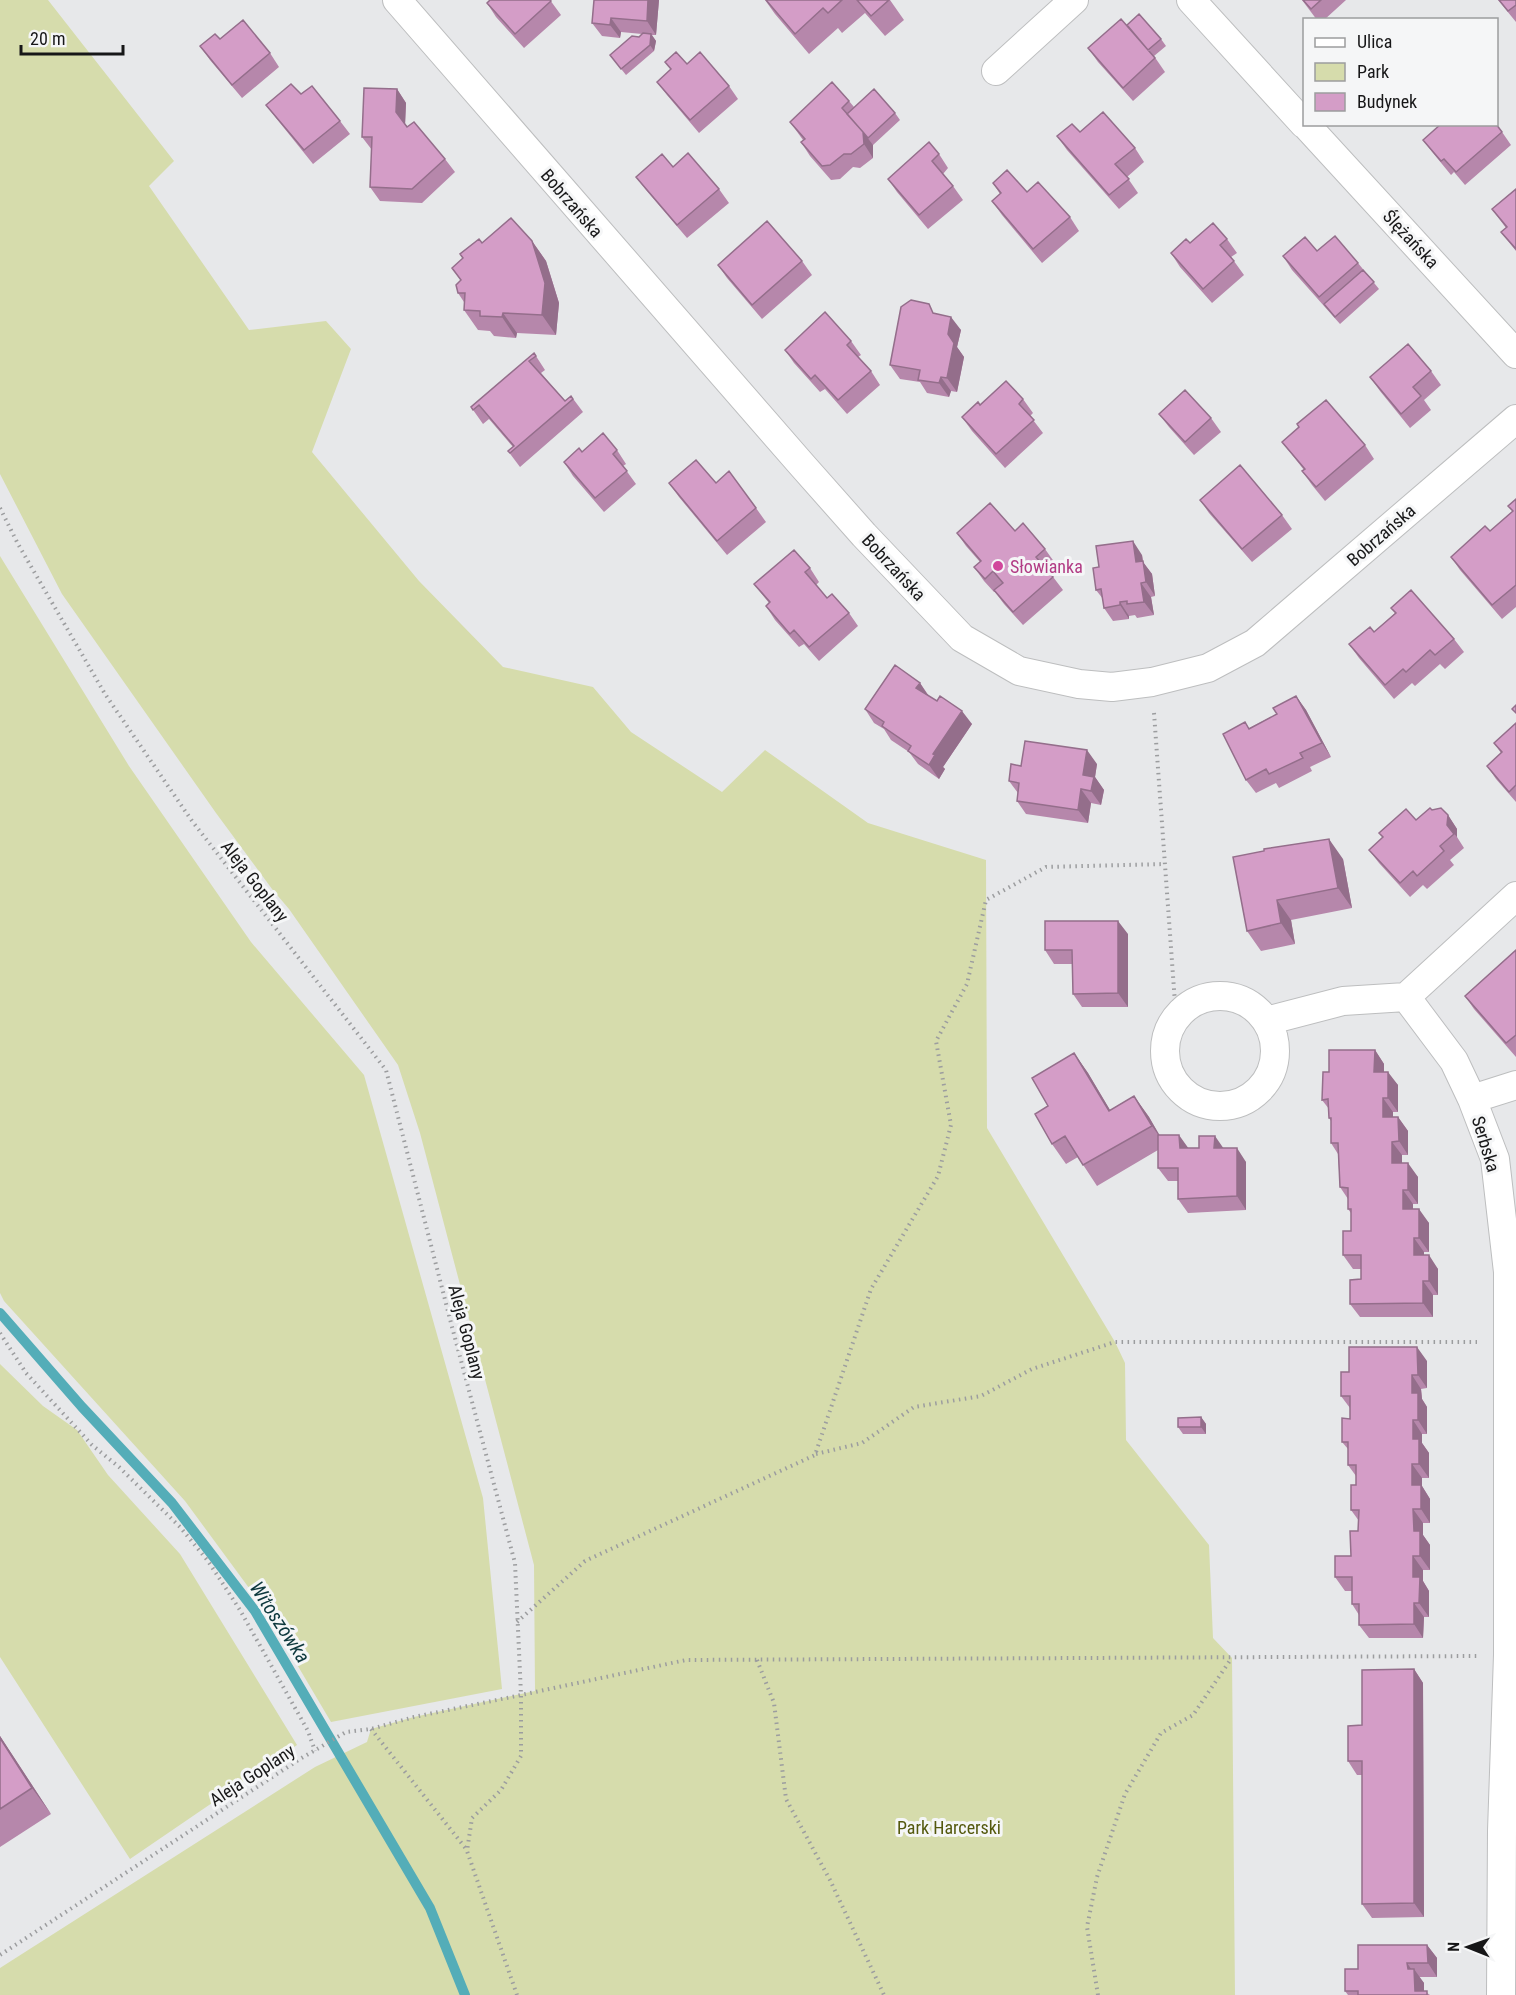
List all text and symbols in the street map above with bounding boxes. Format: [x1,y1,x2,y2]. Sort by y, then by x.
scale bar [21,18,123,56]
legend [1303,18,1498,126]
text: 20 m [30,28,65,49]
text: Ulica [1357,31,1392,52]
text: Park [1357,61,1389,82]
text: Budynek [1357,91,1417,112]
street label: Bobrzańska [537,165,607,241]
street label: Ślężańska [1379,205,1443,273]
street label: Bobrzańska [1343,500,1419,570]
street label: Bobrzańska [858,529,930,605]
place label: Słowianka [1010,556,1083,577]
marker: Słowianka [991,559,1005,573]
street label: Aleja Goplany [217,836,294,926]
street label: Serbska [1468,1114,1504,1174]
street label: Aleja Goplany [444,1282,490,1382]
water label: Witoszówka [245,1577,315,1667]
street label: Aleja Goplany [205,1739,299,1810]
park label: Park Harcerski [897,1817,1001,1838]
north arrow [1438,1917,1498,1977]
text: N [1444,1942,1463,1952]

